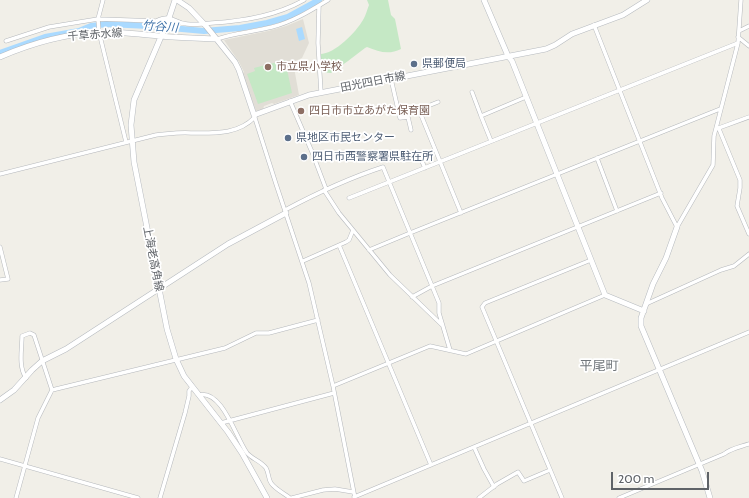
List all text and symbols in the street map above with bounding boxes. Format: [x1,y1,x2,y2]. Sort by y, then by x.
water label: 竹谷川 [142,19,178,35]
street label: 千草赤水線 [67,26,123,44]
place label: 県郵便局 [422,57,466,71]
marker: 県郵便局 [409,59,419,69]
place label: 市立県小学校 [276,60,342,74]
marker: 市立県小学校 [263,62,273,72]
street label: 田光四日市線 [339,69,407,95]
place label: 四日市市立あがた保育園 [309,104,430,118]
marker: 四日市市立あがた保育園 [296,106,306,116]
place label: 県地区市民センター [296,131,395,145]
marker: 県地区市民センター [283,133,293,143]
place label: 四日市西警察署県駐在所 [312,150,433,164]
marker: 四日市西警察署県駐在所 [299,152,309,162]
street label: 上海老高角線 [140,225,166,293]
district label: 平尾町 [580,358,618,374]
scale bar [613,464,711,490]
text: 200 m [618,471,654,486]

